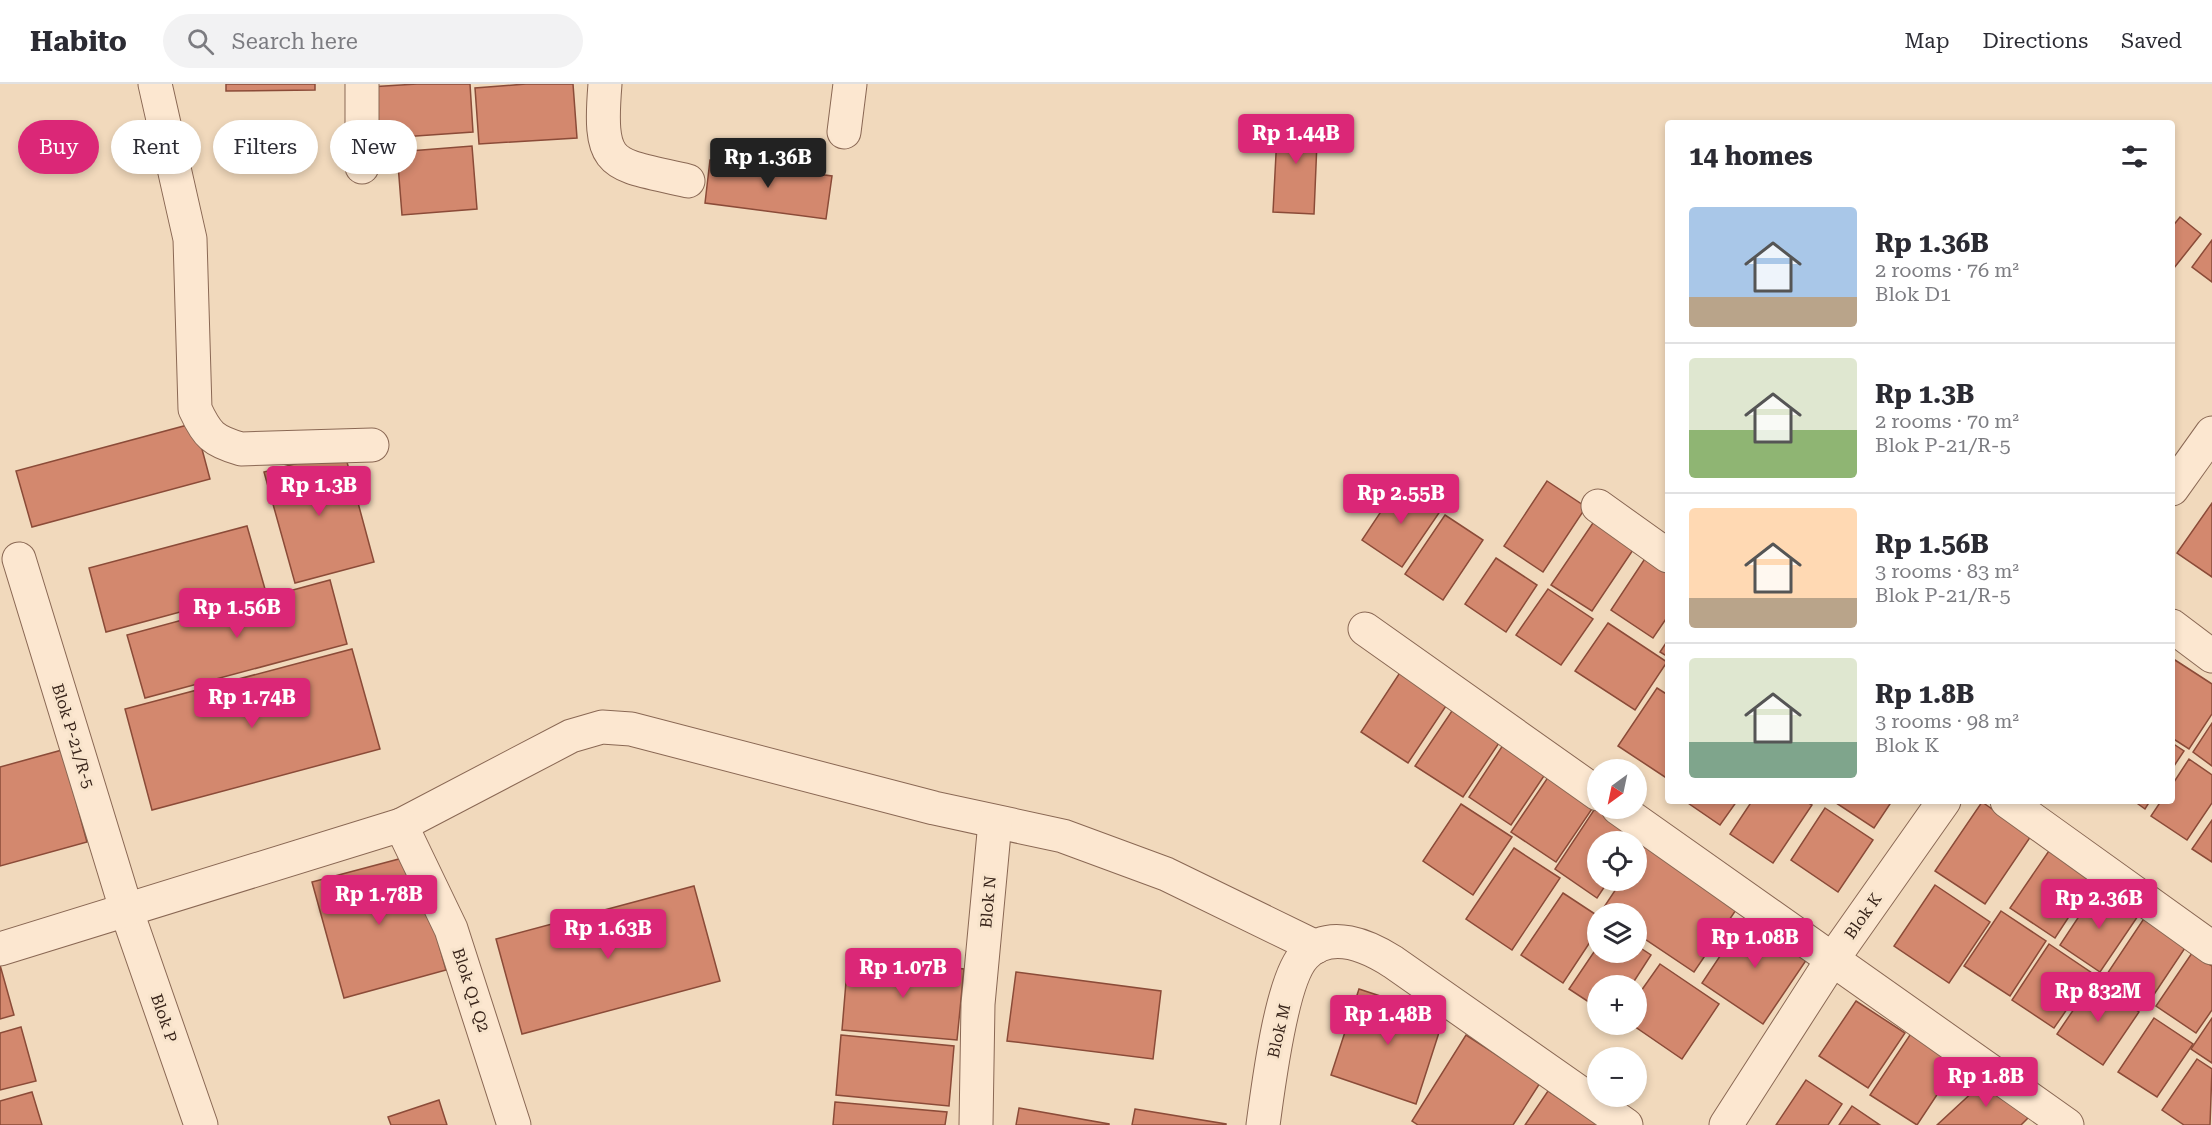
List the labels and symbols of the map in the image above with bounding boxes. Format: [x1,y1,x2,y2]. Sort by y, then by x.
pin: Rp 1.44B [1234,114,1358,165]
pin: Rp 1.36B [706,138,830,189]
pin: Rp 1.3B [264,466,374,517]
pin: Rp 2.55B [1339,474,1463,525]
pin: Rp 1.56B [175,588,299,639]
pin: Rp 1.74B [190,678,314,729]
street label: Blok P-21/R-5 [48,681,98,791]
north arrow [1587,759,1647,819]
pin: Rp 1.78B [317,875,441,926]
street label: Blok N [976,875,1000,929]
pin: Rp 2.36B [2037,879,2161,930]
street label: Blok K [1841,889,1886,942]
pin: Rp 1.63B [546,909,670,960]
pin: Rp 1.08B [1693,918,1817,969]
street label: Blok Q1 Q2 [449,946,493,1034]
pin: Rp 1.07B [841,948,965,999]
pin: Rp 832M [2043,972,2153,1023]
street label: Blok P [147,991,181,1045]
pin: Rp 1.48B [1326,995,1450,1046]
street label: Blok M [1264,1002,1294,1060]
pin: Rp 1.8B [1931,1057,2041,1108]

